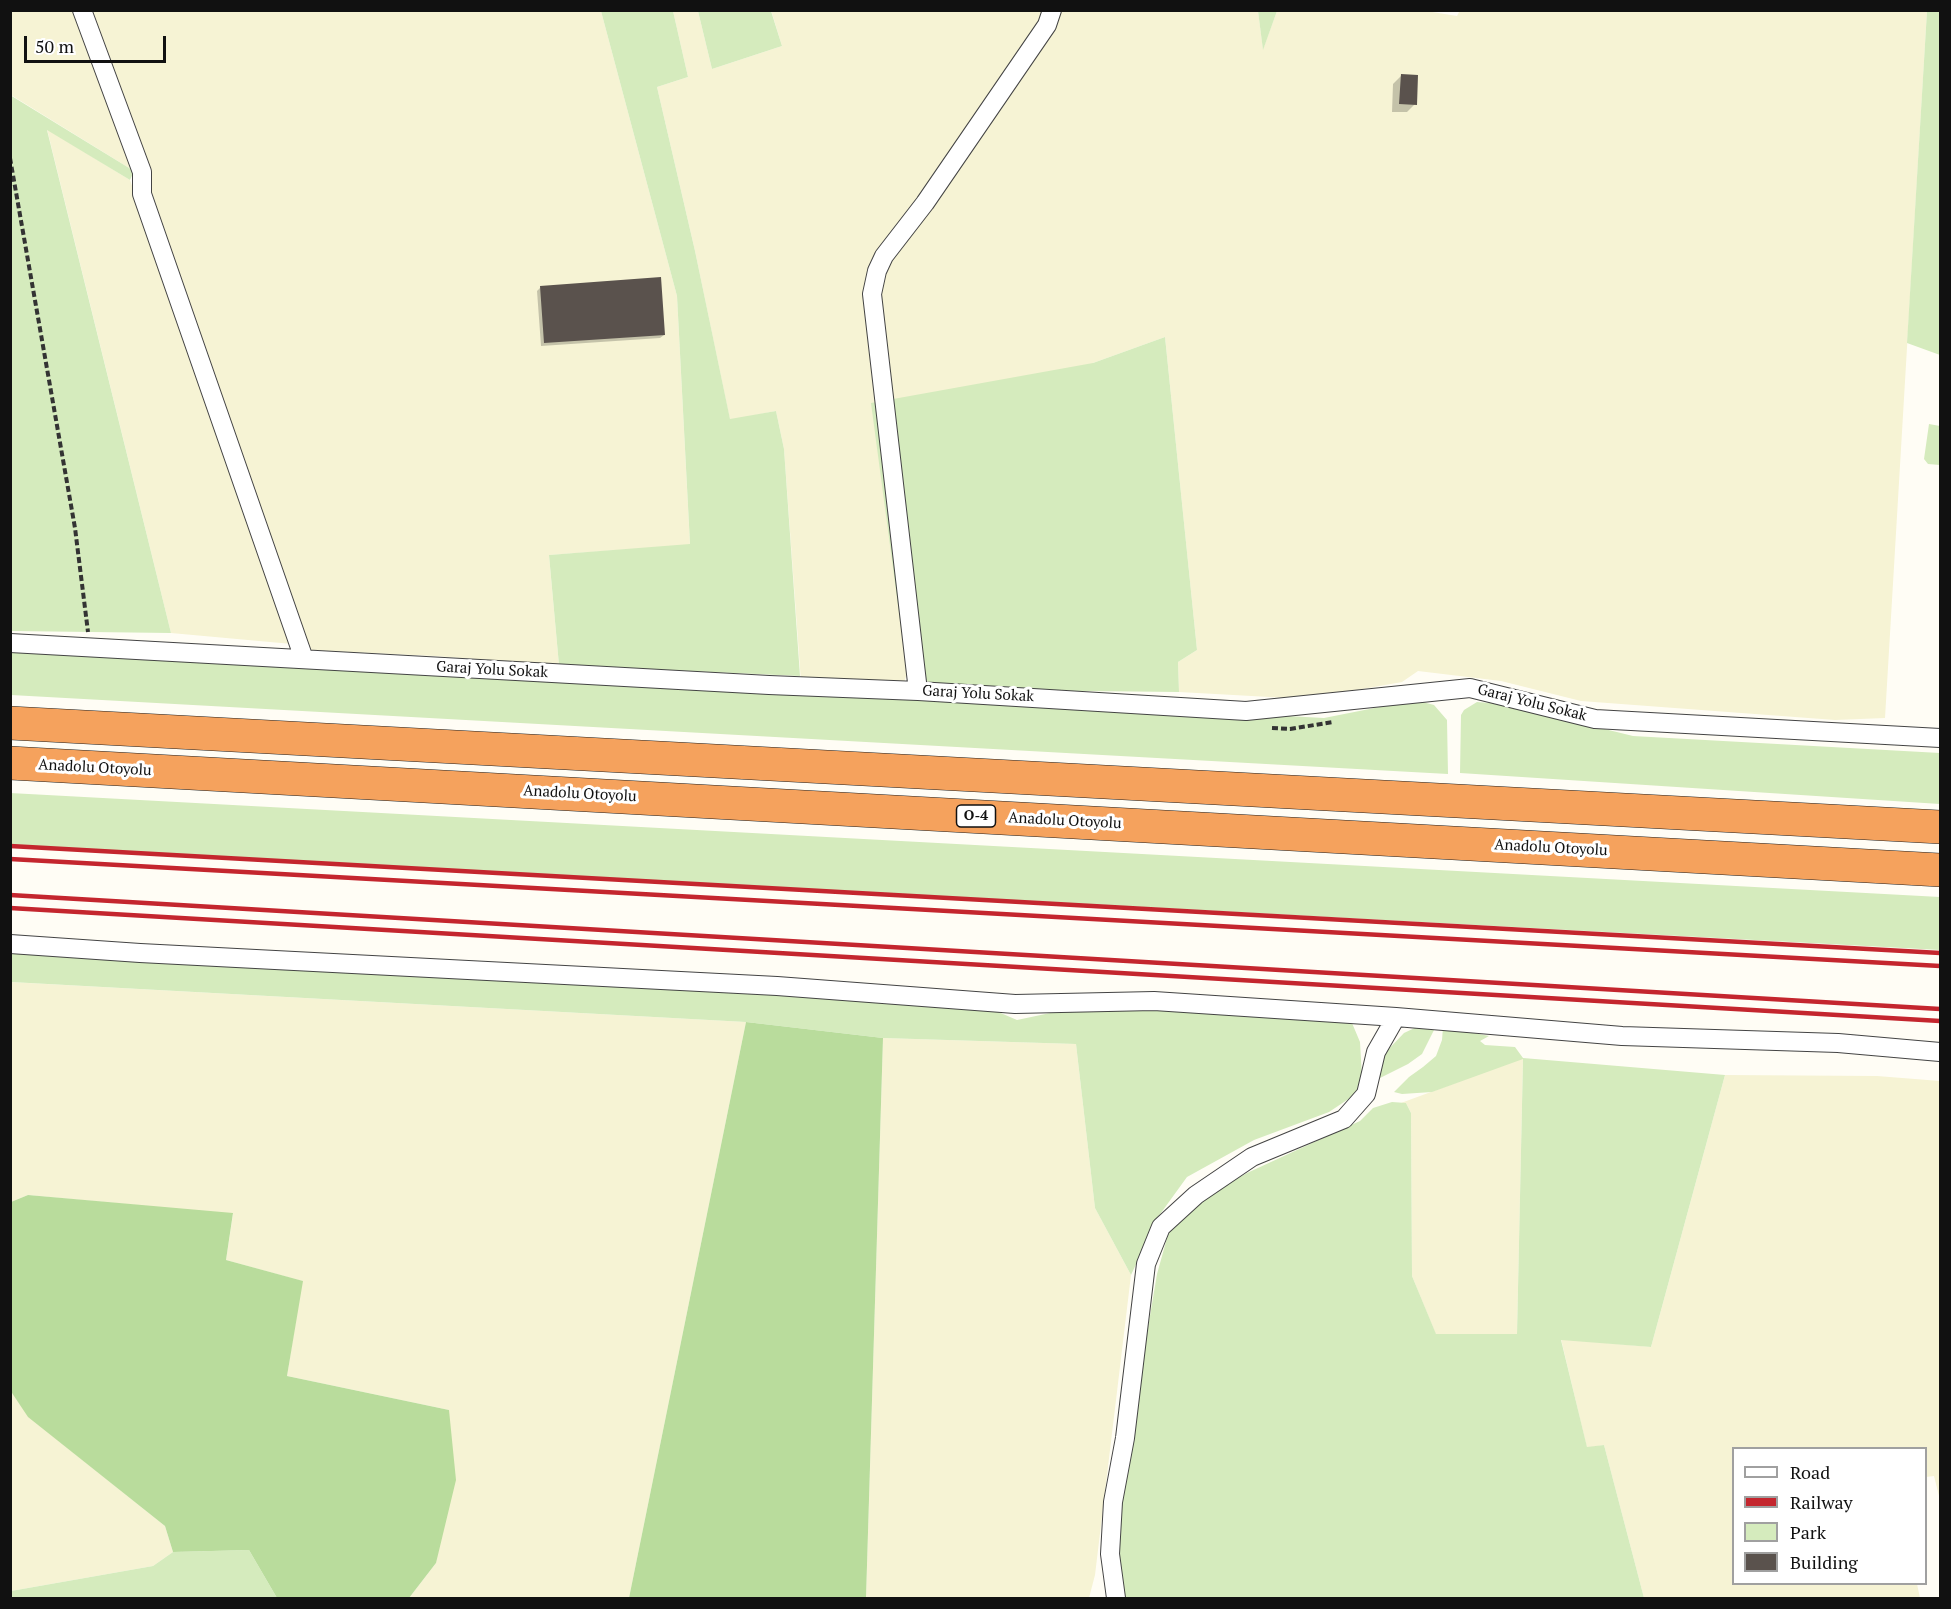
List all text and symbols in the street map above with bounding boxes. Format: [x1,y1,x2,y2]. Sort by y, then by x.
scale bar [27,24,170,62]
text: 50 m [35,34,74,58]
street label: Garaj Yolu Sokak [436,658,548,682]
street label: Garaj Yolu Sokak [1476,681,1588,725]
street label: Garaj Yolu Sokak [922,682,1034,706]
street label: Anadolu Otoyolu [38,756,152,780]
street label: Anadolu Otoyolu [523,782,637,806]
road number: O-4 [956,805,996,827]
street label: Anadolu Otoyolu [1008,809,1122,833]
street label: Anadolu Otoyolu [1494,836,1608,860]
legend [1732,1447,1927,1585]
text: Road [1790,1460,1830,1484]
text: Railway [1790,1490,1853,1514]
text: Park [1790,1520,1826,1544]
text: Building [1790,1550,1858,1574]

